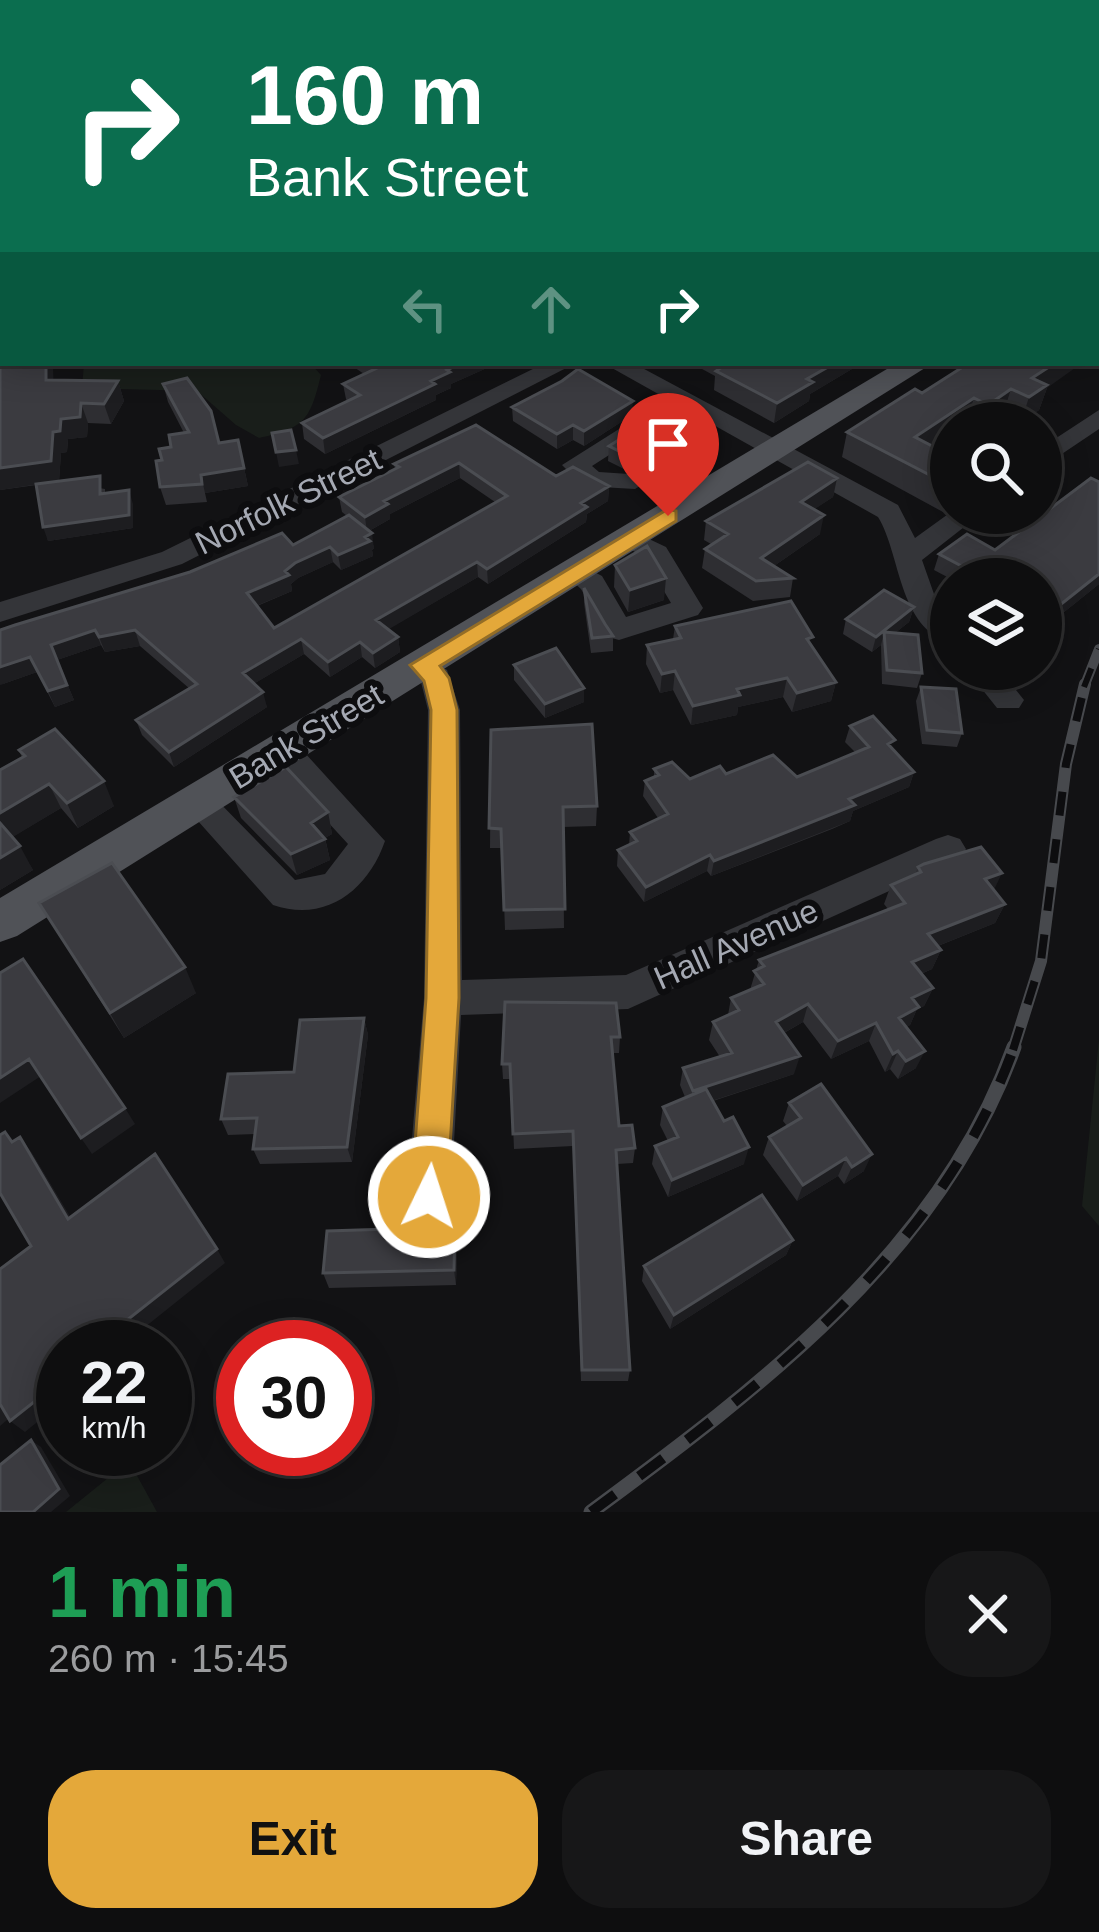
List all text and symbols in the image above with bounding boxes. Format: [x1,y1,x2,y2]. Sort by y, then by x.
icon: right [48,48,204,204]
text: 160 m [246,48,484,142]
text: Bank Street [246,147,528,207]
icon: left [392,276,458,342]
icon: ahead [518,276,584,342]
icon: right [644,276,710,342]
pin [617,393,719,516]
map controls [930,402,1062,690]
button: search [930,402,1062,534]
icon: arrive [635,411,701,477]
street label: Norfolk Street [189,440,387,562]
button: layers [930,558,1062,690]
street label: Bank Street [223,676,389,796]
street label: Hall Avenue [648,891,824,997]
position arrow [366,1134,492,1260]
speed limit sign: 30 [216,1320,372,1476]
text: 22 [81,1349,147,1416]
text: km/h [81,1411,147,1444]
button: close [925,1551,1051,1677]
text: 1 min [48,1552,236,1632]
text: 260 m · 15:45 [48,1637,289,1680]
button: Exit [48,1770,538,1908]
button: Share [562,1770,1051,1908]

